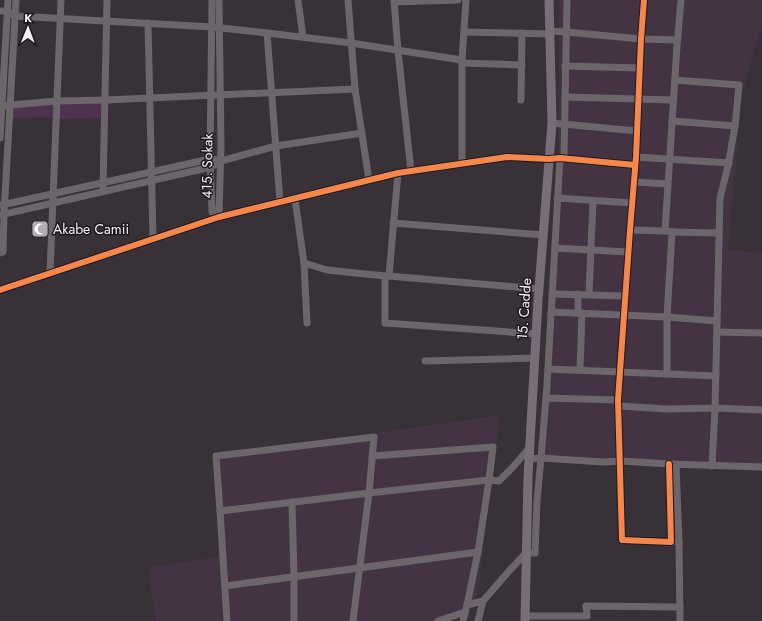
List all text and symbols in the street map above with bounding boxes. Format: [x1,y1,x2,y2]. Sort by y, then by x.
north arrow [8,8,48,48]
text: K [24,10,32,26]
street label: 415. Sokak [196,132,218,199]
mosque icon: Akabe Camii [30,219,50,239]
place label: Akabe Camii [53,219,129,239]
street label: 15. Cadde [512,277,536,341]

